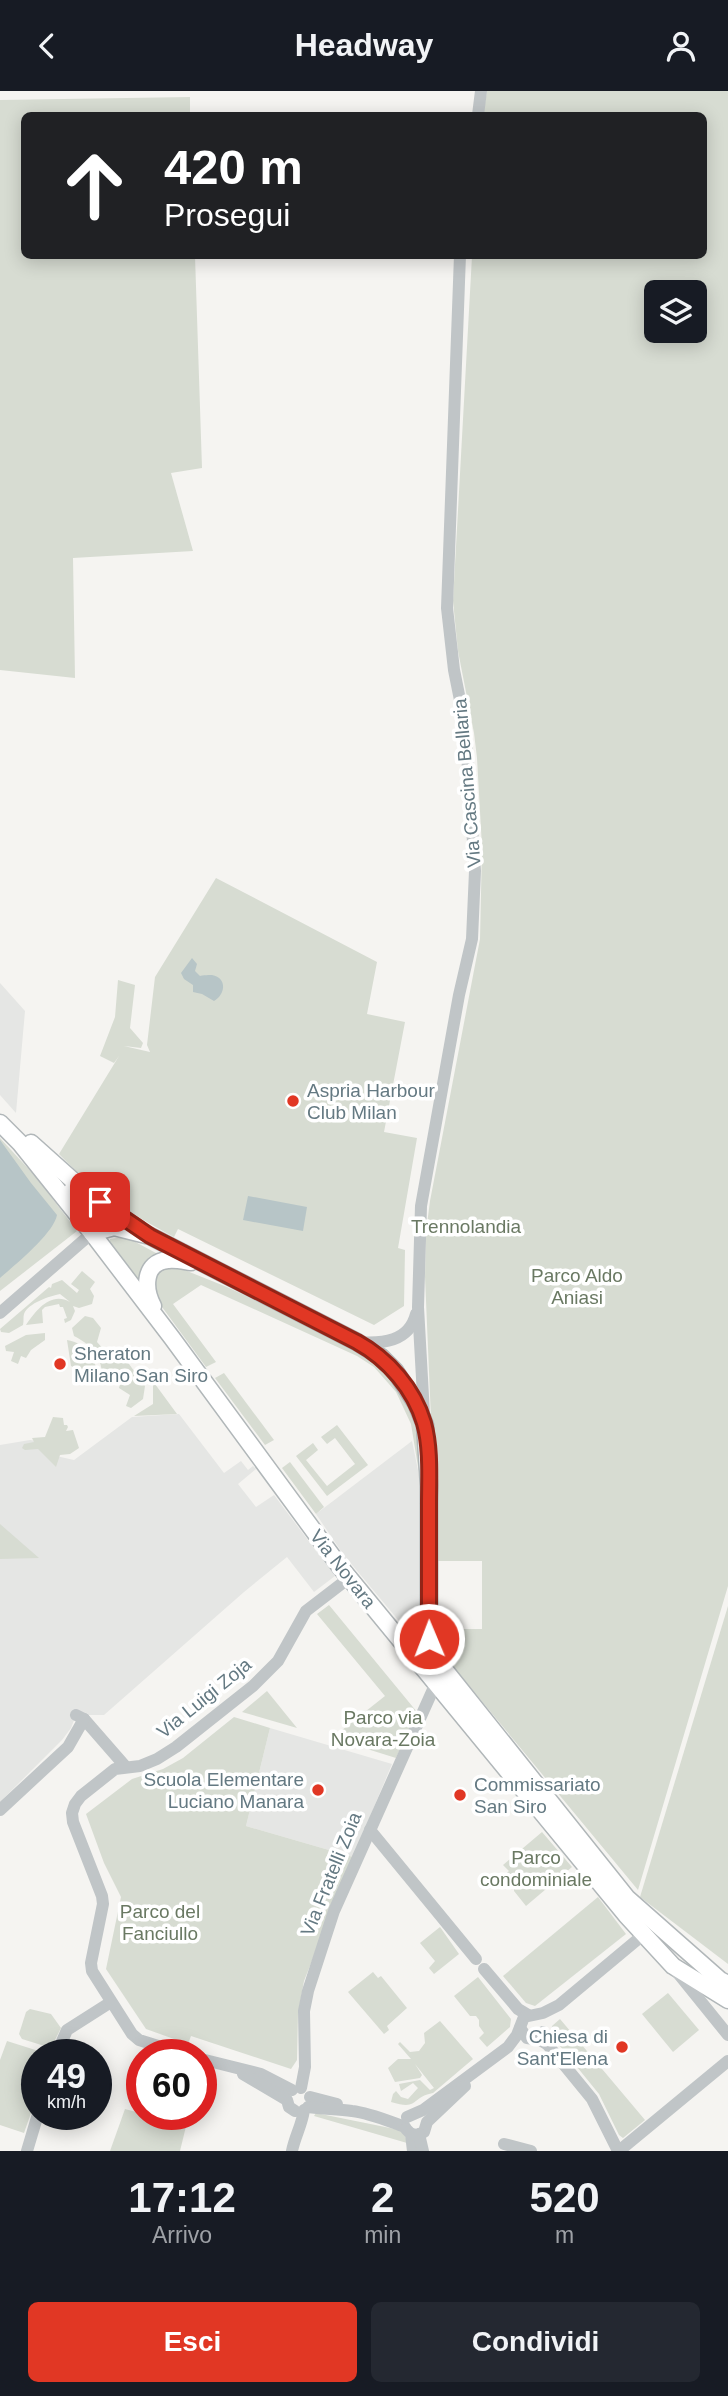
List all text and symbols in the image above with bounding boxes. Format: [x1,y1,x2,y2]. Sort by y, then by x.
icon: back [28,27,66,65]
text: Headway [295,27,433,63]
icon: person [662,27,700,65]
icon: ahead [49,140,140,231]
text: 420 m [164,140,303,194]
text: Prosegui [164,197,290,233]
map controls [644,280,707,343]
button: layers [644,280,707,343]
street label: Via Cascina Bellaria [449,697,485,868]
place label: Aspria Harbour Club Milan [307,1080,435,1123]
marker: Aspria Harbour Club Milan [285,1093,301,1109]
pin [70,1172,130,1232]
icon: arrive [81,1183,119,1221]
park label: Trennolandia [411,1216,522,1237]
park label: Parco Aldo Aniasi [531,1265,623,1308]
place label: Sheraton Milano San Siro [74,1343,208,1386]
marker: Sheraton Milano San Siro [52,1356,68,1372]
street label: Via Novara [306,1526,380,1613]
position arrow [392,1602,466,1676]
street label: Via Luigi Zoja [153,1653,256,1742]
park label: Parco via Novara-Zoia [331,1707,436,1750]
place label: Scuola Elementare Luciano Manara [143,1769,304,1812]
place label: Commissariato San Siro [474,1774,601,1817]
marker: Scuola Elementare Luciano Manara [310,1782,326,1798]
marker: Commissariato San Siro [452,1787,468,1803]
street label: Via Fratelli Zoia [297,1809,366,1939]
park label: Parco condominiale [480,1847,592,1890]
park label: Parco del Fanciullo [120,1901,200,1944]
place label: Chiesa di Sant'Elena [517,2026,608,2069]
speed limit sign: 60 [126,2039,217,2130]
marker: Chiesa di Sant'Elena [614,2039,630,2055]
text: 49 [47,2056,86,2095]
text: km/h [47,2092,86,2112]
text: 17:12 [128,2174,236,2221]
text: 2 [371,2174,394,2221]
text: 520 [530,2174,600,2221]
text: Arrivo [152,2222,212,2248]
text: min [364,2222,401,2248]
text: m [555,2222,574,2248]
button: Esci [28,2302,357,2382]
button: Condividi [371,2302,700,2382]

